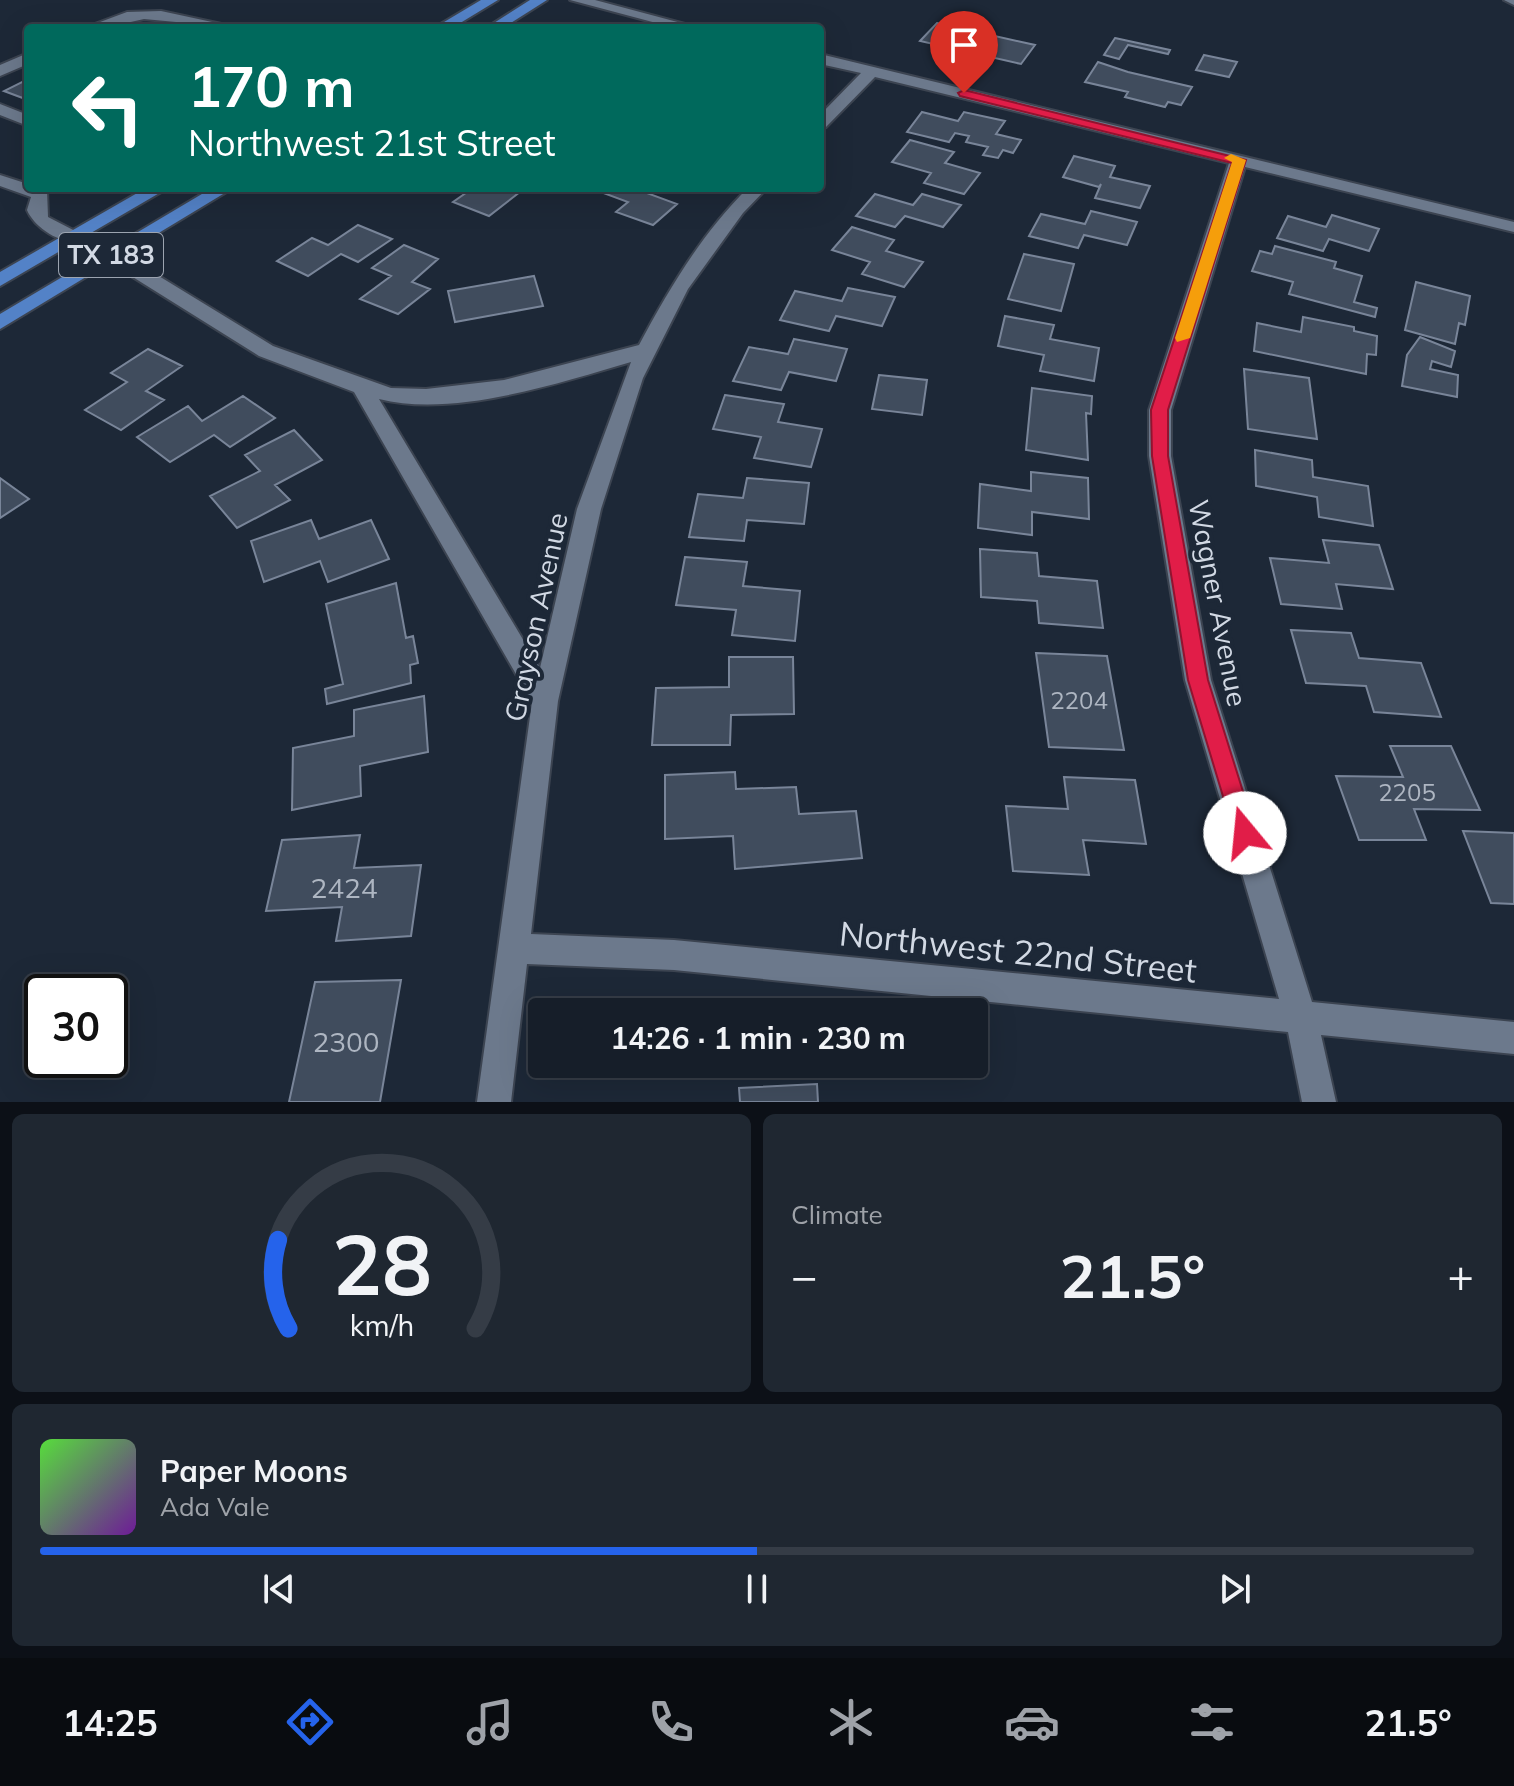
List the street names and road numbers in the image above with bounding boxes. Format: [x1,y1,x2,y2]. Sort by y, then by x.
road number: TX 183 [59,233,163,277]
street label: Wagner Avenue [1181,497,1256,709]
street label: Grayson Avenue [496,509,575,725]
street label: Northwest 22nd Street [837,911,1199,992]

